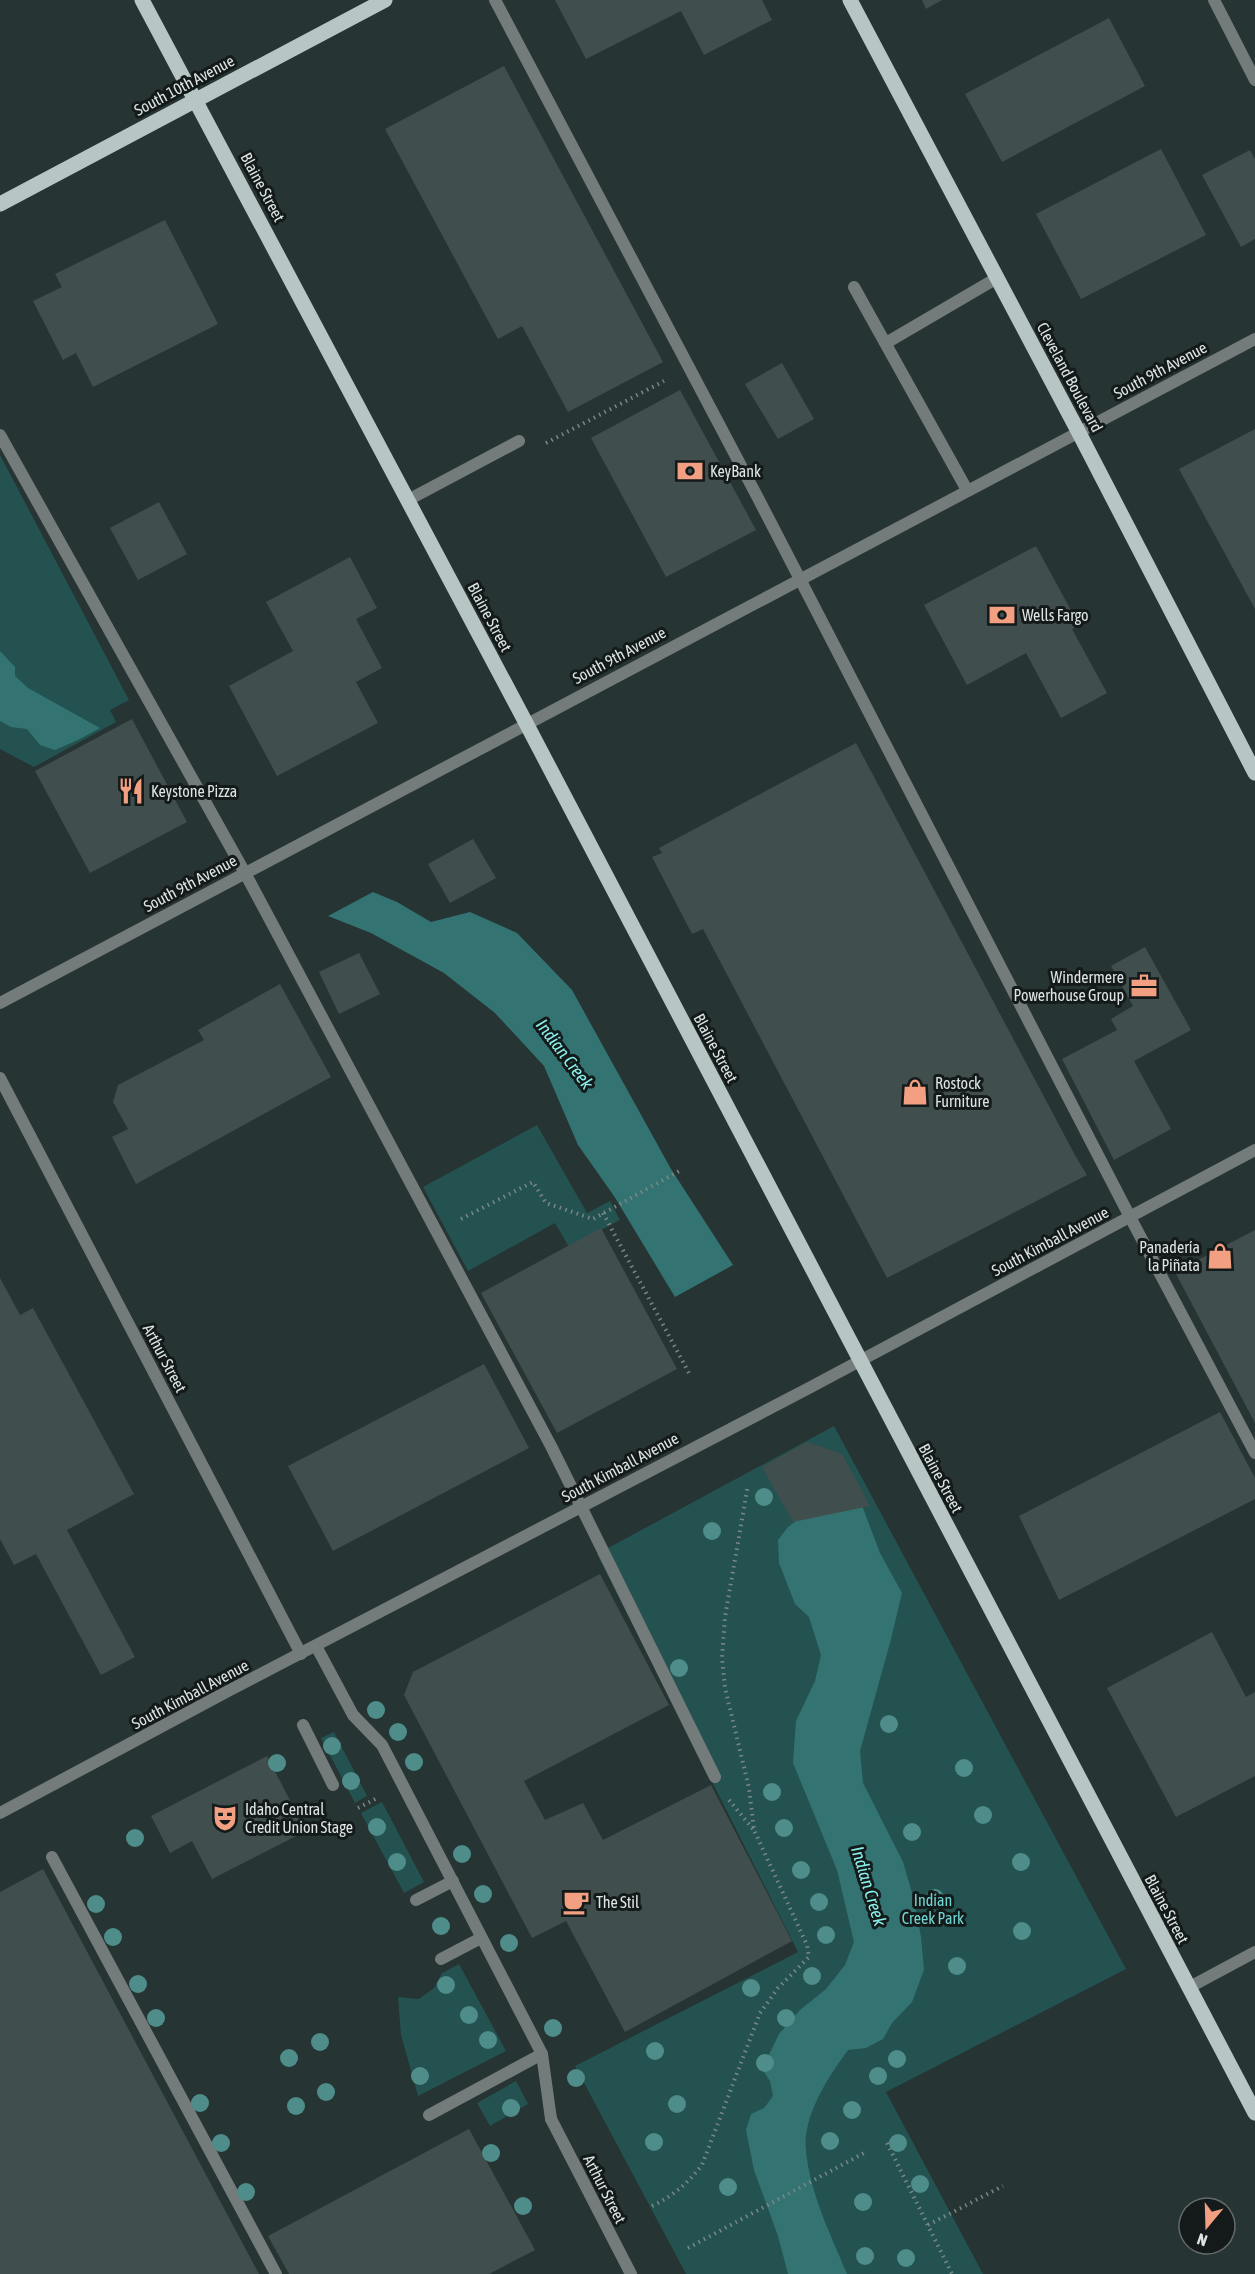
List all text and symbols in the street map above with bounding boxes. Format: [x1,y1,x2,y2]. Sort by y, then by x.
street label: South 10th Avenue [131,51,237,119]
street label: Blaine Street [237,150,289,225]
street label: Cleveland Boulevard [1034,319,1106,435]
street label: South 9th Avenue [1110,338,1210,402]
bank icon: KeyBank [675,456,705,486]
place label: KeyBank [710,462,761,481]
street label: Blaine Street [464,580,516,655]
bank icon: Wells Fargo [987,600,1017,630]
place label: Wells Fargo [1022,606,1089,625]
street label: South 9th Avenue [569,623,669,687]
restaurant icon: Keystone Pizza [116,776,146,806]
place label: Keystone Pizza [151,782,237,801]
street label: South 9th Avenue [140,851,240,915]
place label: Windermere Powerhouse Group [1013,968,1124,1005]
office icon: Windermere Powerhouse Group [1129,971,1159,1001]
street label: Blaine Street [690,1011,742,1086]
water label: Indian Creek [532,1015,599,1094]
place label: Rostock Furniture [935,1074,990,1110]
shop icon: Rostock Furniture [900,1077,930,1107]
street label: South Kimball Avenue [989,1203,1111,1279]
place label: Panadería la Piñata [1139,1238,1200,1274]
shop icon: Panadería la Piñata [1205,1241,1235,1271]
street label: Arthur Street [140,1321,191,1395]
street label: South Kimball Avenue [559,1429,681,1505]
street label: Blaine Street [915,1441,967,1516]
street label: South Kimball Avenue [129,1656,251,1732]
place label: Idaho Central Credit Union Stage [245,1800,353,1837]
theatre icon: Idaho Central Credit Union Stage [210,1803,240,1833]
water label: Indian Creek [847,1844,891,1929]
street label: Blaine Street [1141,1872,1193,1947]
cafe icon: The Stil [561,1887,591,1917]
park label: Indian Creek Park [902,1891,964,1927]
place label: The Stil [596,1893,640,1911]
street label: Arthur Street [580,2152,630,2227]
north arrow [1177,2196,1237,2256]
text: N [1195,2230,1210,2250]

